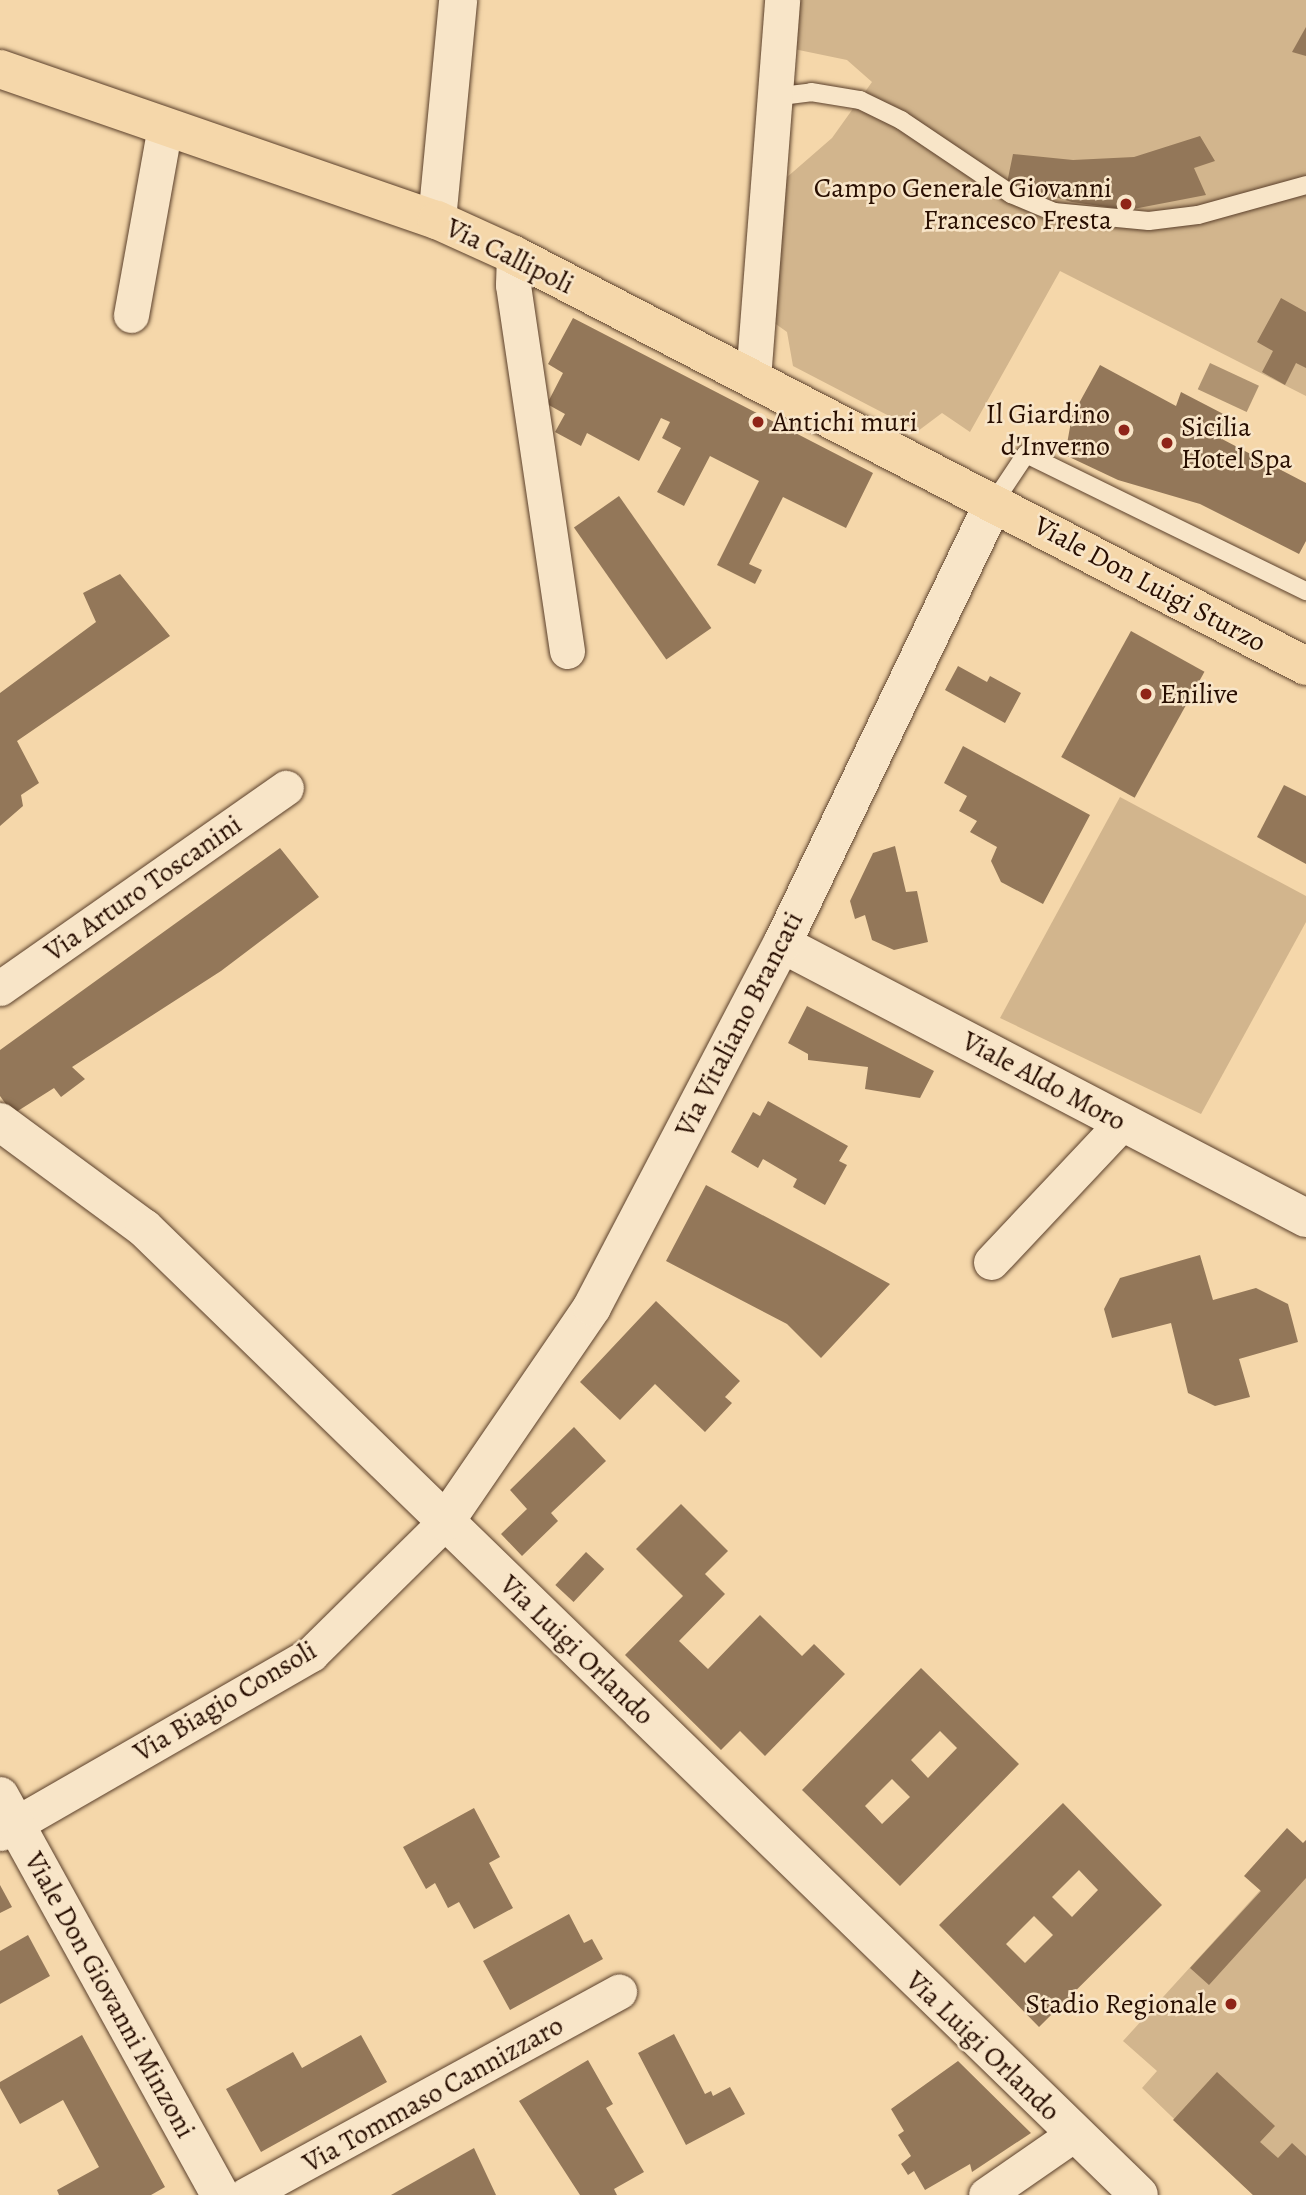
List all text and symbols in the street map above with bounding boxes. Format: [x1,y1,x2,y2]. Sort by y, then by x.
place label: Campo Generale Giovanni Francesco Fresta [814,171,1112,237]
marker: Campo Generale Giovanni Francesco Fresta [1118,196,1134,212]
street label: Via Callipoli [441,211,579,301]
place label: Il Giardino d'Inverno [986,397,1110,463]
place label: Antichi muri [772,405,918,439]
place label: Sicilia Hotel Spa [1181,410,1292,476]
marker: Antichi muri [750,414,766,430]
marker: Il Giardino d'Inverno [1116,422,1132,438]
marker: Sicilia Hotel Spa [1159,435,1175,451]
street label: Viale Don Luigi Sturzo [1028,509,1272,659]
place label: Enilive [1160,677,1238,711]
marker: Enilive [1138,686,1154,702]
street label: Via Arturo Toscanini [38,807,248,969]
street label: Via Vitaliano Brancati [668,906,810,1142]
street label: Viale Aldo Moro [956,1024,1132,1138]
street label: Via Luigi Orlando [493,1568,661,1732]
street label: Via Biagio Consoli [127,1633,323,1769]
street label: Viale Don Giovanni Minzoni [17,1846,203,2144]
street label: Via Luigi Orlando [899,1964,1067,2128]
place label: Stadio Regionale [1025,1987,1217,2021]
marker: Stadio Regionale [1223,1996,1239,2012]
street label: Via Tommaso Cannizzaro [297,2008,569,2180]

